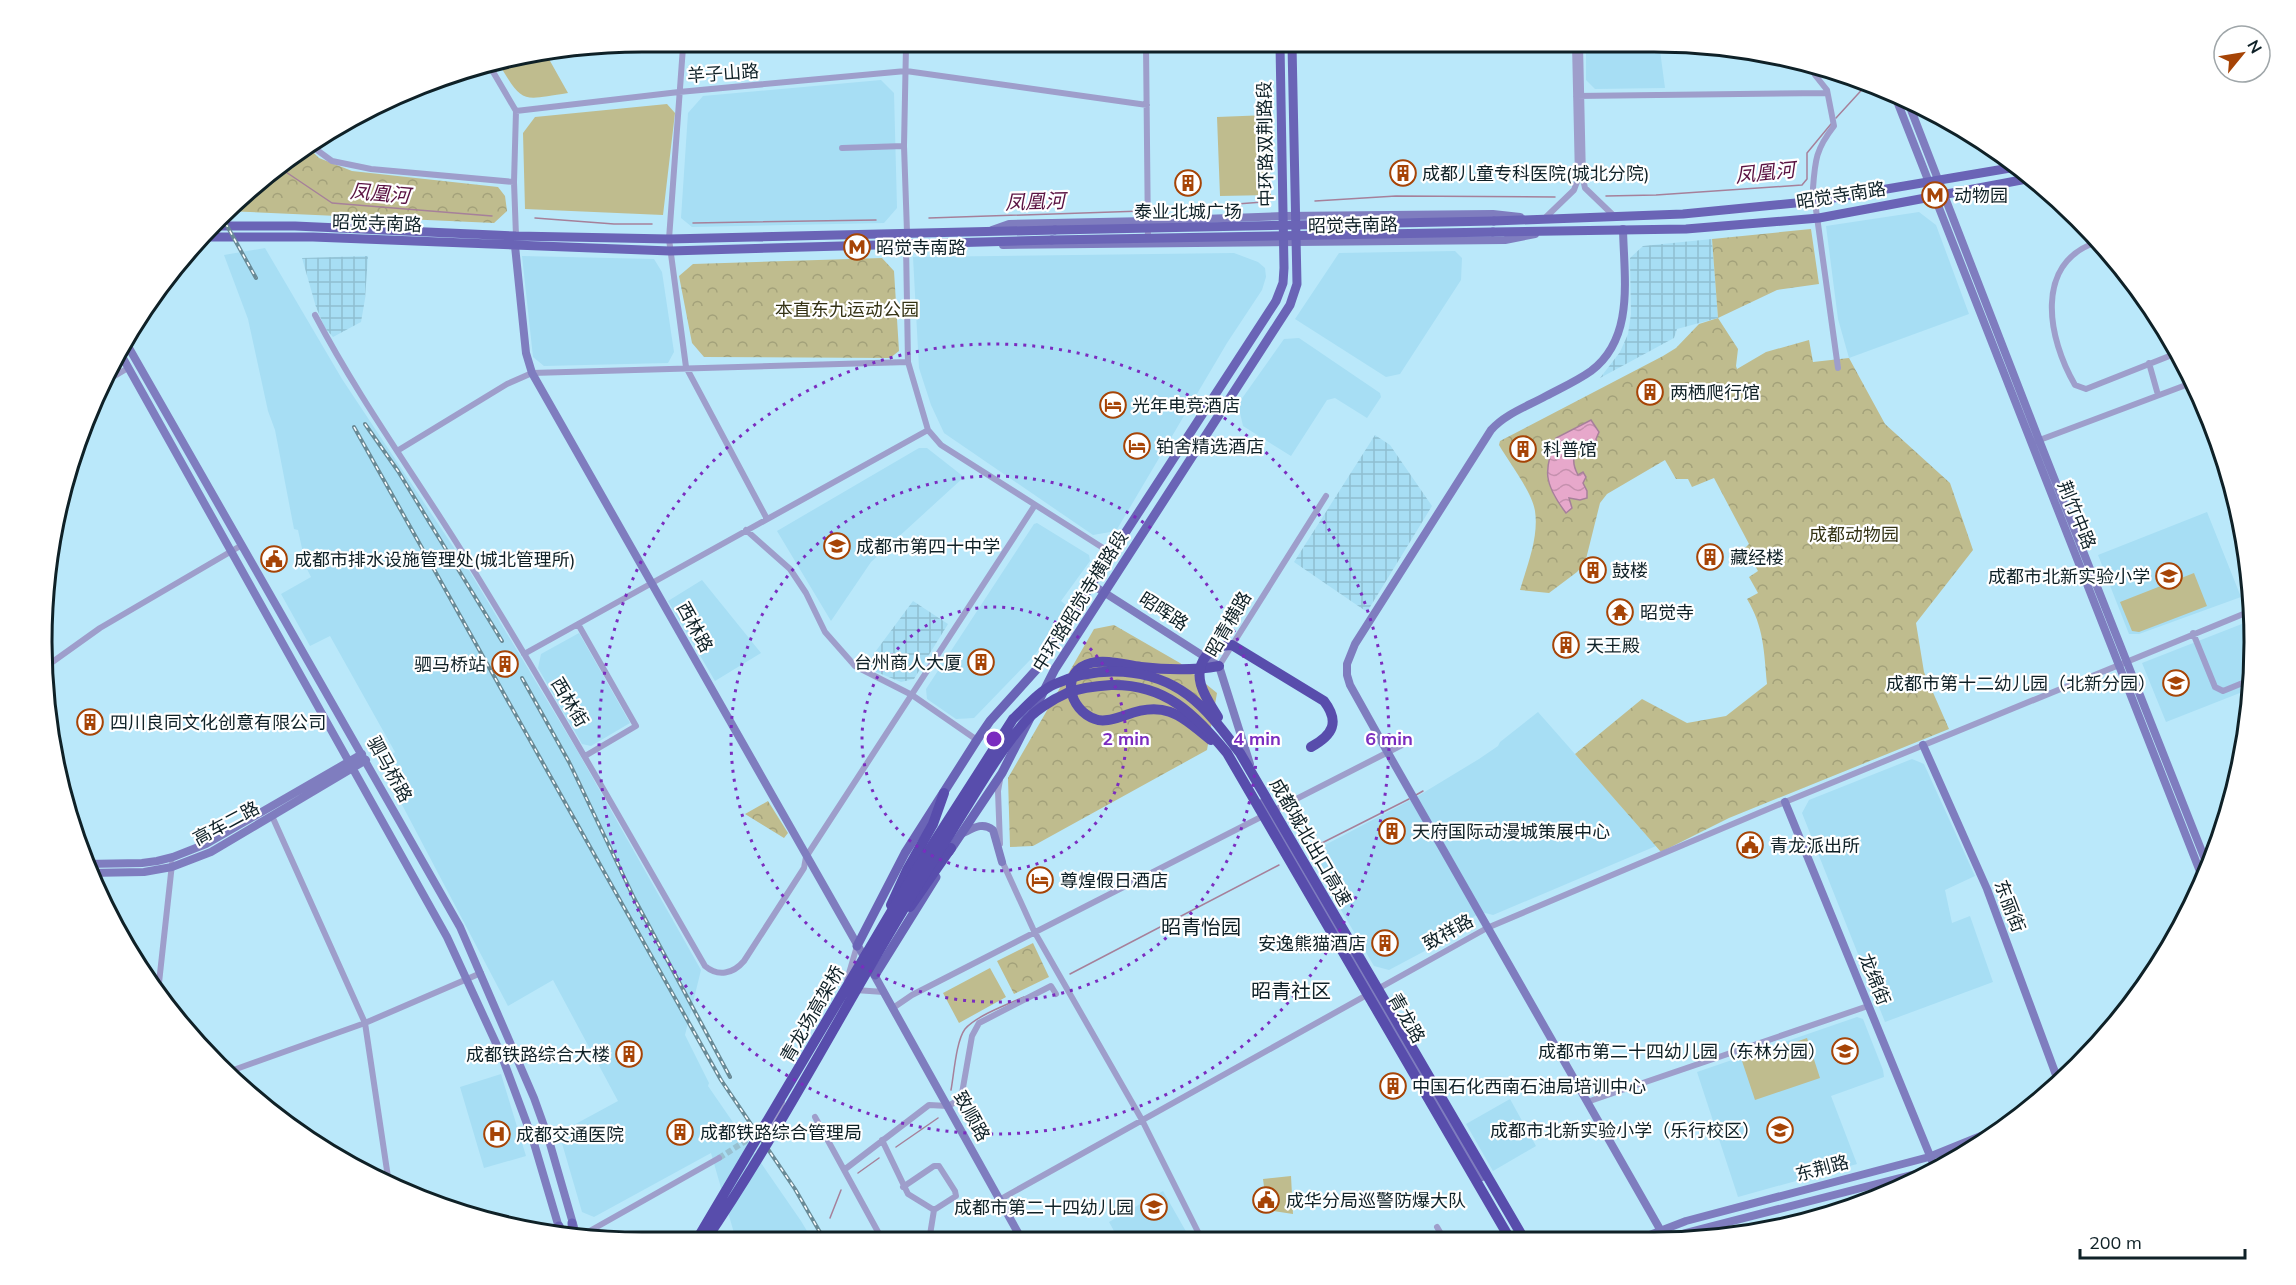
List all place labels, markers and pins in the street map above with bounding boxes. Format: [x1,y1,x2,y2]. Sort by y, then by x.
building icon: 成都儿童专科医院(城北分院) [1388,158,1418,188]
place label: 成都儿童专科医院(城北分院) [1422,162,1649,185]
building icon: 泰业北城广场 [1173,168,1203,198]
metro station icon: 动物园 [1920,180,1950,210]
place label: 动物园 [1954,184,2008,207]
place label: 泰业北城广场 [1134,200,1242,223]
metro station icon: 昭觉寺南路 [842,232,872,262]
place label: 昭觉寺南路 [876,236,966,259]
building icon: 两栖爬行馆 [1635,377,1665,407]
place label: 两栖爬行馆 [1670,381,1760,404]
hotel icon: 光年电竞酒店 [1098,390,1128,420]
place label: 光年电竞酒店 [1132,394,1240,417]
hotel icon: 铂舍精选酒店 [1122,431,1152,461]
building icon: 科普馆 [1508,434,1538,464]
place label: 铂舍精选酒店 [1156,435,1264,458]
place label: 科普馆 [1543,438,1597,461]
school or university icon: 成都市第四十中学 [822,531,852,561]
place label: 成都市第四十中学 [856,535,1000,558]
building icon: 藏经楼 [1695,542,1725,572]
public building icon: 成都市排水设施管理处(城北管理所) [259,544,289,574]
place label: 藏经楼 [1730,546,1784,569]
place label: 成都市排水设施管理处(城北管理所) [294,548,575,571]
building icon: 鼓楼 [1578,555,1608,585]
place label: 鼓楼 [1612,559,1648,582]
school or university icon: 成都市北新实验小学 [2154,561,2184,591]
place label: 成都市北新实验小学 [1988,565,2150,588]
temple icon: 昭觉寺 [1605,597,1635,627]
place label: 昭觉寺 [1640,601,1694,624]
building icon: 天王殿 [1551,630,1581,660]
place label: 天王殿 [1586,634,1640,657]
building icon: 台州商人大厦 [966,647,996,677]
building icon: 驷马桥站 [490,649,520,679]
place label: 台州商人大厦 [854,651,962,674]
place label: 驷马桥站 [414,653,486,676]
school or university icon: 成都市第十二幼儿园（北新分园） [2161,668,2191,698]
place label: 成都市第十二幼儿园（北新分园） [1886,672,2156,695]
building icon: 四川良同文化创意有限公司 [75,707,105,737]
place label: 四川良同文化创意有限公司 [110,711,326,734]
centre of rings [984,729,1004,749]
building icon: 天府国际动漫城策展中心 [1377,816,1407,846]
place label: 天府国际动漫城策展中心 [1412,820,1610,843]
public building icon: 青龙派出所 [1735,830,1765,860]
place label: 青龙派出所 [1770,834,1860,857]
hotel icon: 尊煌假日酒店 [1025,865,1055,895]
place label: 尊煌假日酒店 [1060,869,1168,892]
building icon: 安逸熊猫酒店 [1370,928,1400,958]
place label: 安逸熊猫酒店 [1258,932,1366,955]
school or university icon: 成都市第二十四幼儿园（东林分园） [1830,1036,1860,1066]
building icon: 成都铁路综合大楼 [614,1039,644,1069]
place label: 成都市第二十四幼儿园（东林分园） [1538,1040,1826,1063]
place label: 成都铁路综合大楼 [466,1043,610,1066]
building icon: 中国石化西南石油局培训中心 [1378,1071,1408,1101]
place label: 中国石化西南石油局培训中心 [1412,1075,1646,1098]
school or university icon: 成都市北新实验小学（乐行校区） [1765,1115,1795,1145]
building icon: 成都铁路综合管理局 [665,1117,695,1147]
hospital icon: 成都交通医院 [482,1119,512,1149]
place label: 成都市北新实验小学（乐行校区） [1490,1119,1760,1142]
place label: 成都铁路综合管理局 [700,1121,862,1144]
place label: 成都交通医院 [516,1123,624,1146]
public building icon: 成华分局巡警防爆大队 [1251,1185,1281,1215]
place label: 成华分局巡警防爆大队 [1286,1189,1466,1212]
school or university icon: 成都市第二十四幼儿园 [1139,1192,1169,1222]
place label: 成都市第二十四幼儿园 [954,1196,1134,1219]

